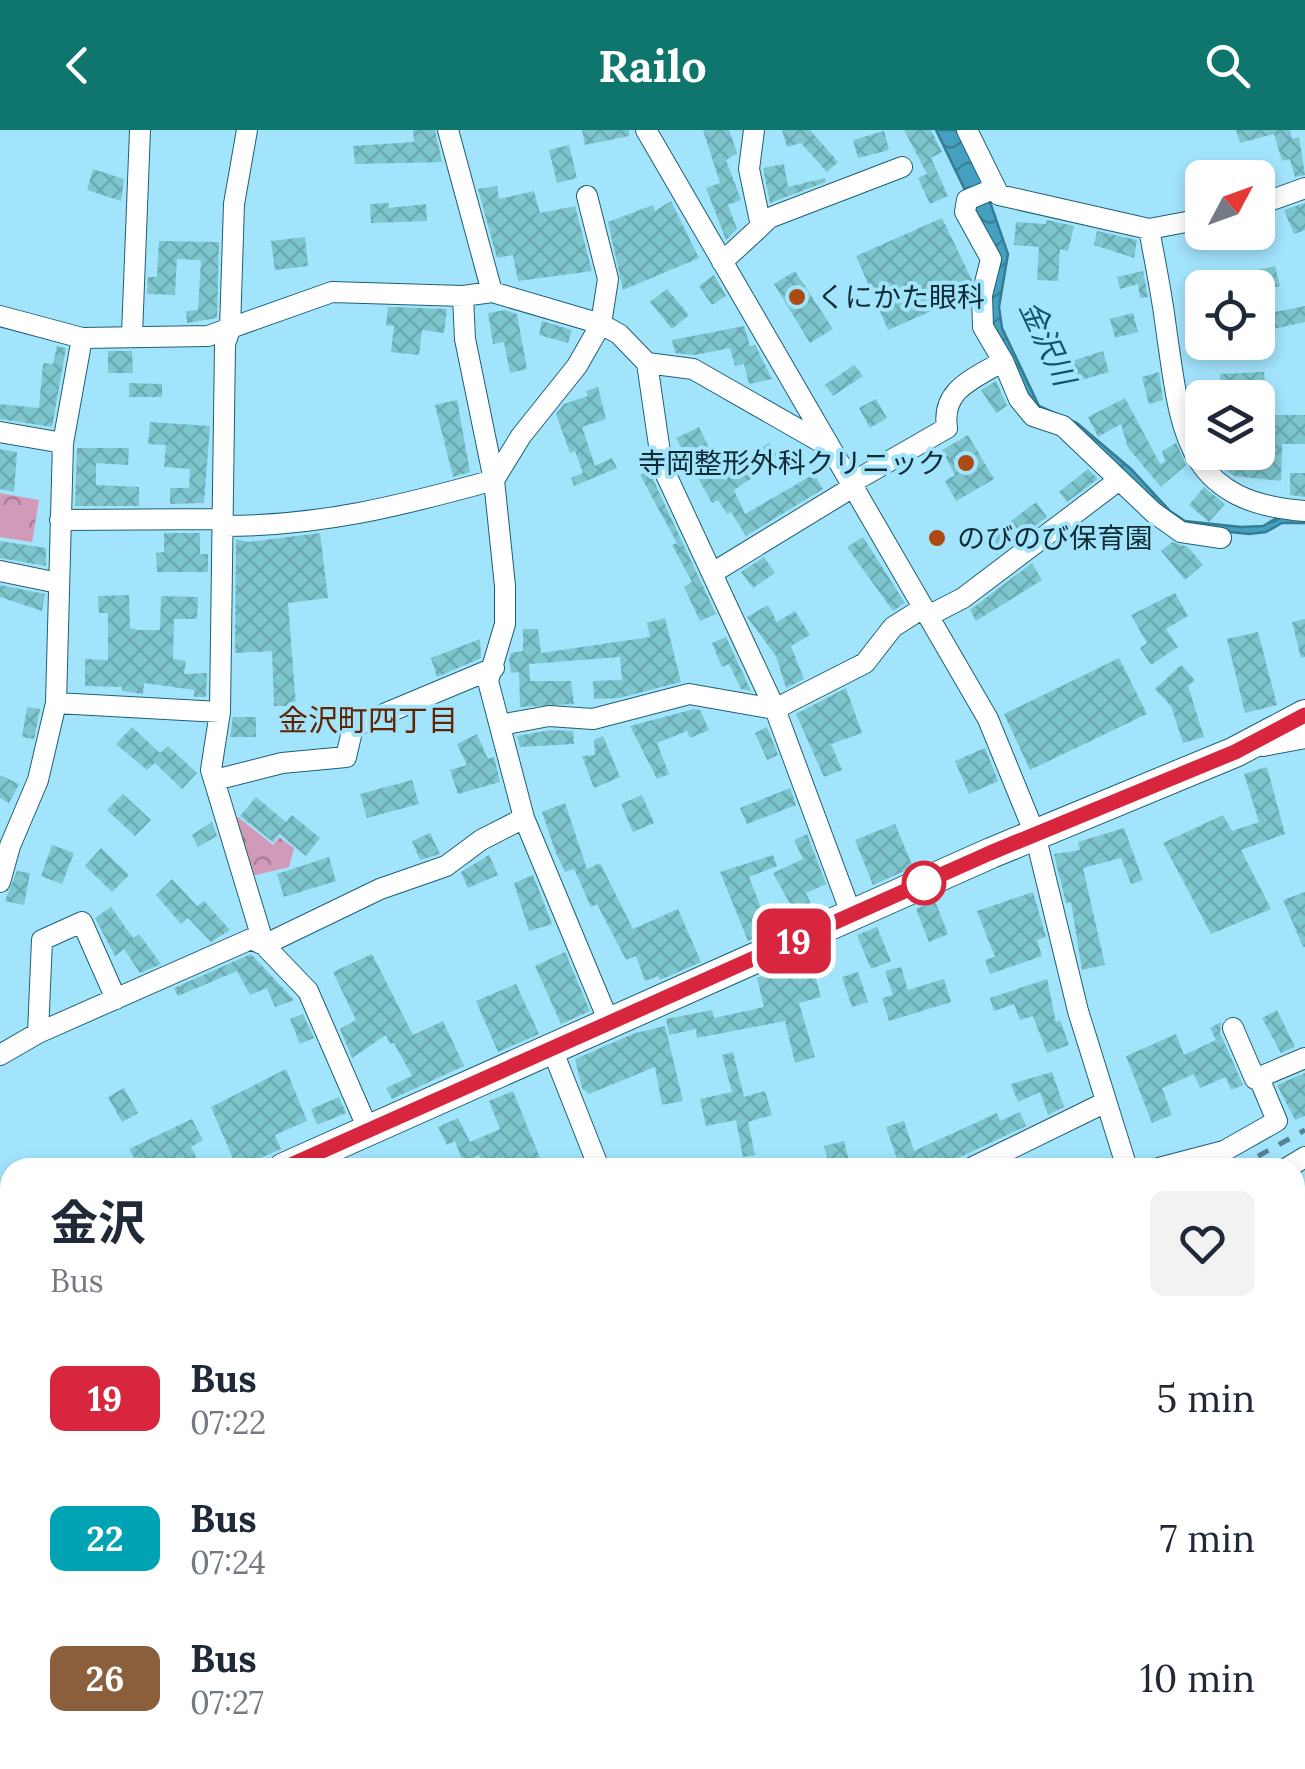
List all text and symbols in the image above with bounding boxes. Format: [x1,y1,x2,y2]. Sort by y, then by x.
text: Railo [598,37,707,94]
icon: back [50,38,105,93]
icon: search [1200,38,1255,93]
north arrow [1185,160,1275,250]
map controls [1185,160,1275,470]
button: locate [1185,270,1275,360]
place label: くにかた眼科 [817,279,985,315]
marker: くにかた眼科 [786,286,808,308]
water label: 金沢川 [1012,294,1085,394]
button: layers [1185,380,1275,470]
place label: 寺岡整形外科クリニック [638,445,946,481]
marker: 寺岡整形外科クリニック [955,452,977,474]
place label: のびのび保育園 [957,520,1153,556]
marker: のびのび保育園 [926,527,948,549]
district label: 金沢町四丁目 [278,701,458,739]
unlabelled marker [903,862,945,904]
line badge: 19 [749,908,839,974]
text: 19 [777,919,811,964]
button: heart [1150,1191,1255,1296]
text: 金沢 [50,1192,146,1253]
text: Bus [50,1260,104,1301]
text: Bus [190,1354,257,1402]
text: 5 min [1157,1374,1255,1422]
text: 19 [88,1376,122,1421]
text: 07:22 [190,1402,266,1443]
text: Bus [190,1494,257,1542]
text: 7 min [1160,1514,1255,1562]
text: 22 [86,1516,124,1561]
text: 07:24 [190,1542,266,1583]
text: Bus [190,1634,257,1682]
text: 10 min [1140,1654,1255,1702]
text: 26 [86,1656,124,1701]
text: 07:27 [190,1682,264,1723]

